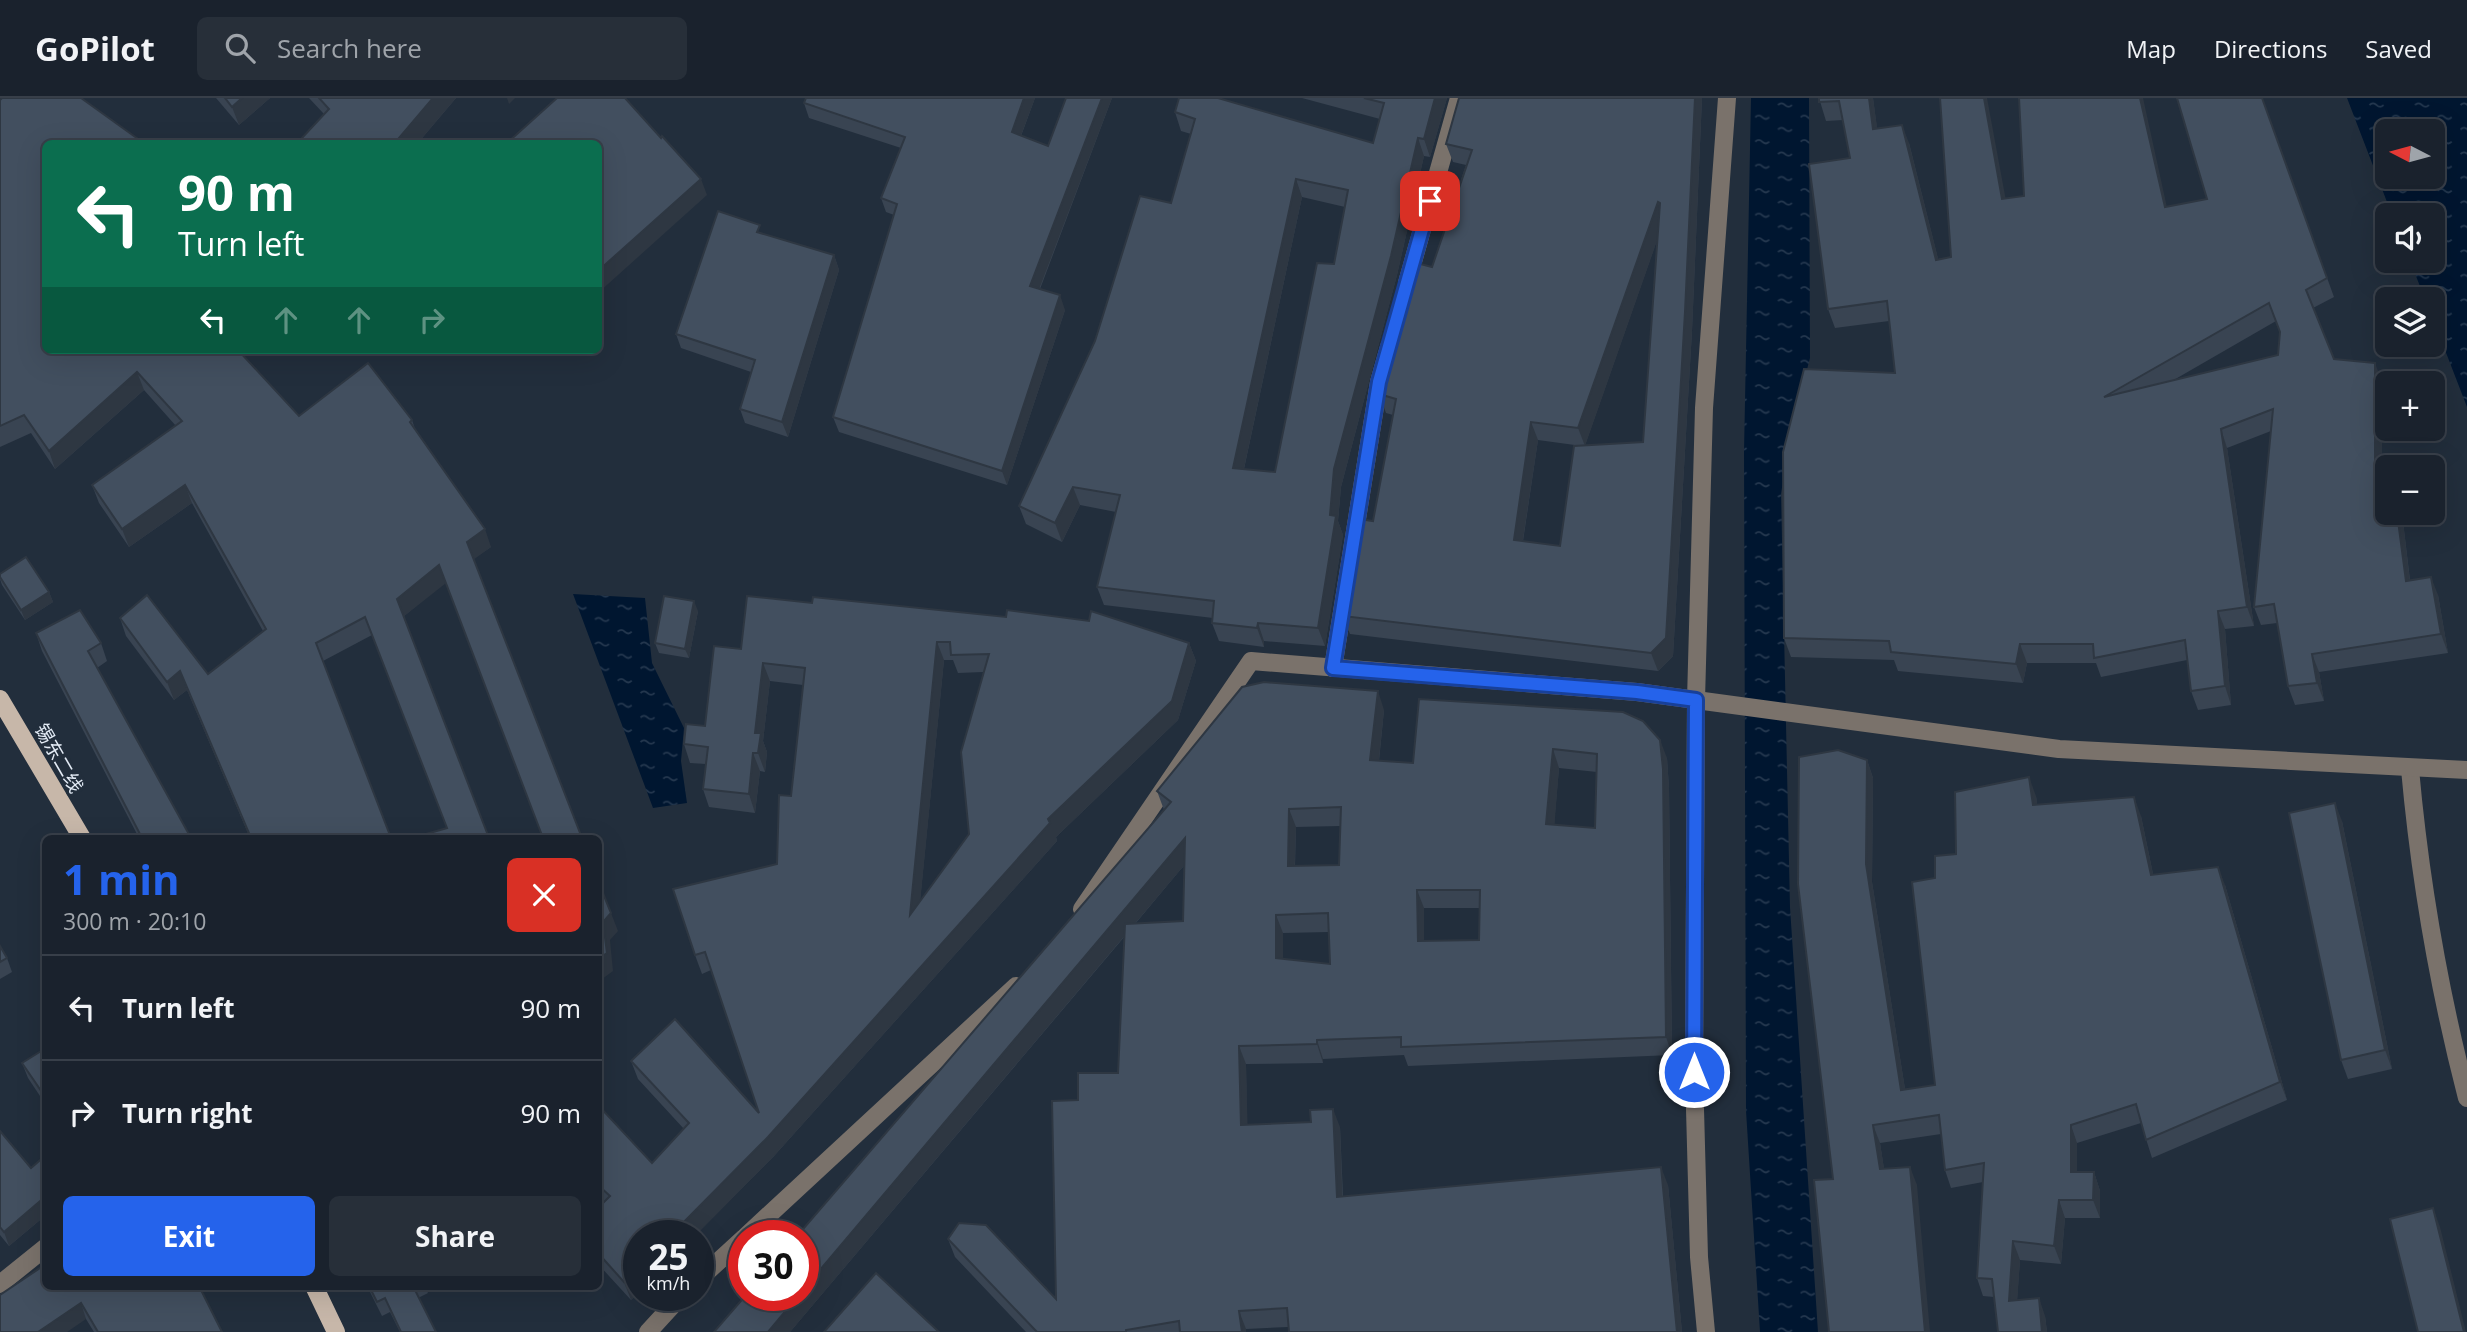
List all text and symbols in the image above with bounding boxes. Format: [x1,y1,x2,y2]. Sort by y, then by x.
search box [197,17,687,80]
text: GoPilot [35,26,155,71]
icon: search [221,29,259,67]
text: Search here [277,30,422,66]
text: Map [2126,32,2176,65]
text: Directions [2214,32,2327,65]
text: Saved [2365,32,2432,65]
north arrow [2375,119,2445,189]
map controls [2375,119,2445,525]
text: 90 m [178,159,295,225]
icon: left [63,168,154,259]
pin [1400,171,1460,231]
icon: arrive [1411,182,1449,220]
button: sound [2375,203,2445,273]
text: Turn left [178,222,304,265]
button: layers [2375,287,2445,357]
icon: left [194,301,232,339]
icon: ahead [267,301,305,339]
icon: ahead [340,301,378,339]
icon: right [413,301,451,339]
button: + [2375,371,2445,441]
button: − [2375,455,2445,525]
street label: 锡东二线 [29,719,89,797]
text: 1 min [63,850,180,907]
button: close [507,858,581,932]
text: 300 m · 20:10 [63,905,206,937]
icon: left [63,989,101,1027]
text: Turn left [122,990,234,1026]
text: 90 m [520,990,581,1026]
position arrow [1657,1035,1731,1109]
icon: right [63,1094,101,1132]
text: Turn right [122,1095,253,1131]
text: 90 m [520,1095,581,1131]
button: Exit [63,1196,315,1276]
button: Share [329,1196,581,1276]
speed limit sign: 30 [728,1220,819,1311]
text: 25 [648,1233,689,1280]
text: km/h [647,1271,690,1295]

